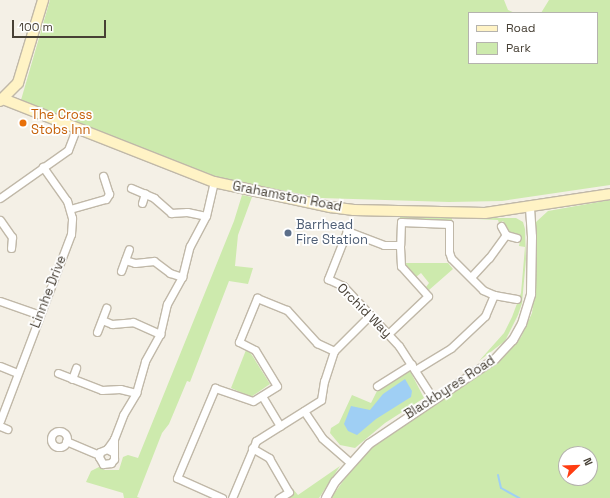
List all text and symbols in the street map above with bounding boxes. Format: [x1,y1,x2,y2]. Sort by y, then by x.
scale bar [14,12,108,38]
legend [468,12,598,64]
text: 100 m [19,19,53,35]
text: Road [506,20,535,36]
text: Park [506,40,531,56]
place label: The Cross Stobs Inn [31,108,92,139]
marker: The Cross Stobs Inn [18,118,28,128]
street label: Grahamston Road [231,179,343,215]
place label: Barrhead Fire Station [296,218,368,249]
marker: Barrhead Fire Station [283,228,293,238]
street label: Linnhe Drive [28,254,70,330]
street label: Orchid Way [334,281,394,341]
street label: Blackbyres Road [402,353,498,423]
north arrow [558,446,598,486]
text: N [580,456,596,468]

